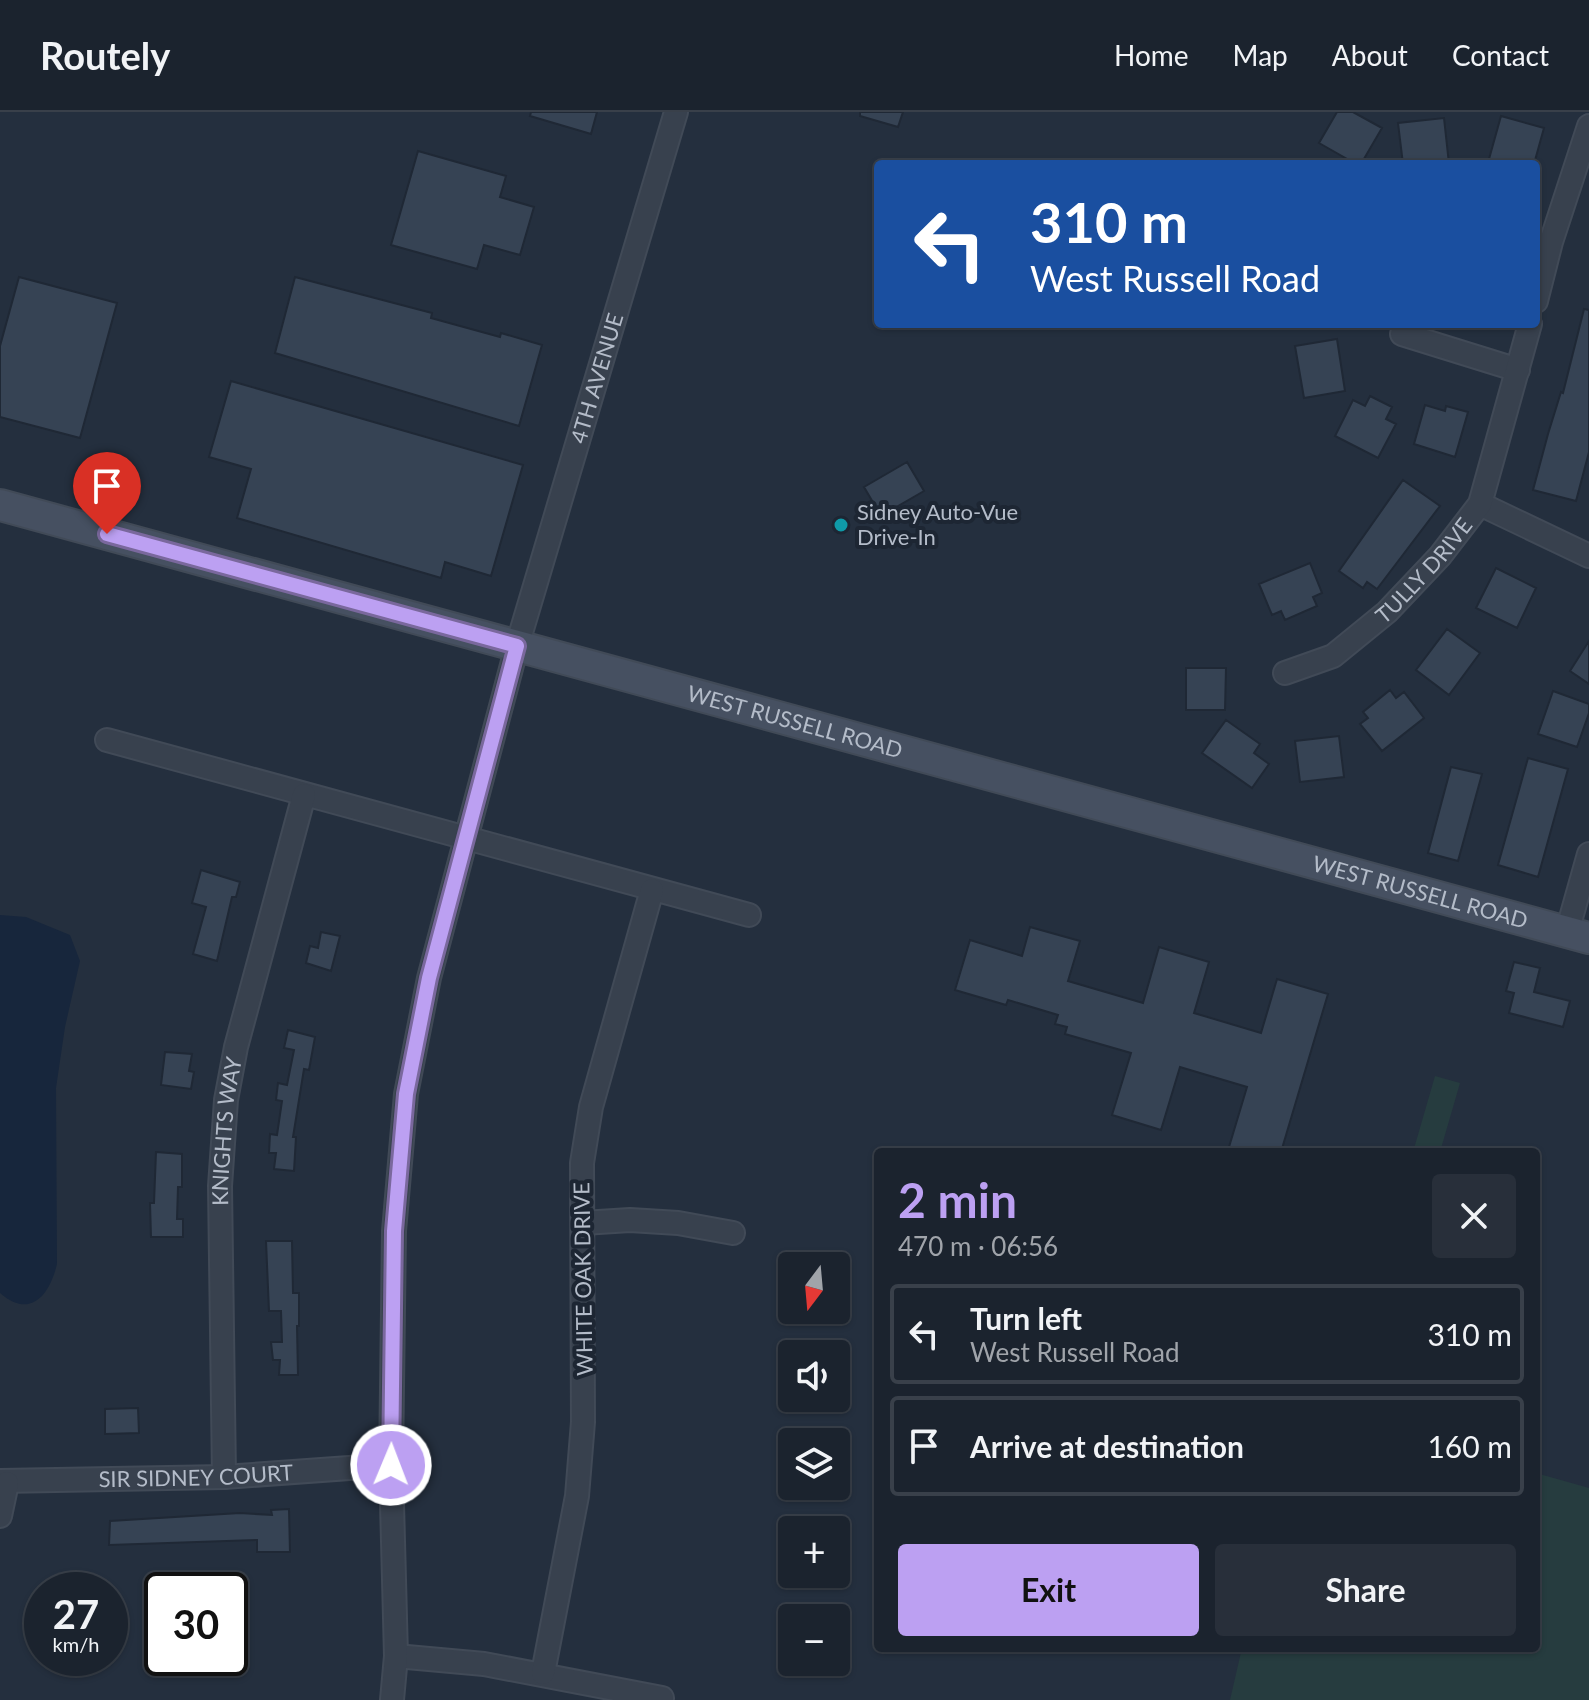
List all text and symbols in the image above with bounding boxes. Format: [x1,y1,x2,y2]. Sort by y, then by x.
text: Routely [40,32,170,78]
text: Home [1114,38,1189,72]
text: Map [1233,38,1288,72]
text: About [1332,38,1408,72]
text: Contact [1452,38,1549,72]
text: 310 m [1030,188,1188,255]
icon: left [898,192,1002,296]
text: West Russell Road [1030,256,1320,300]
street label: 4TH AVENUE [564,310,628,446]
pin [73,452,141,534]
icon: arrive [85,464,129,508]
place label: Sidney Auto-Vue Drive-In [857,498,1018,550]
street label: TULLY DRIVE [1370,512,1477,629]
marker: Sidney Auto-Vue Drive-In [832,516,850,534]
street label: WEST RUSSELL ROAD [685,679,906,763]
street label: WEST RUSSELL ROAD [1310,849,1531,934]
street label: KNIGHTS WAY [206,1054,247,1206]
text: 2 min [898,1171,1017,1228]
button: close [1432,1174,1516,1258]
street label: WHITE OAK DRIVE [567,1182,598,1376]
text: 470 m · 06:56 [898,1230,1058,1262]
north arrow [778,1252,850,1324]
map controls [778,1252,850,1676]
text: Turn left [970,1300,1082,1336]
icon: left [902,1312,946,1356]
text: 310 m [1427,1316,1512,1352]
text: West Russell Road [970,1336,1180,1368]
button: sound [778,1340,850,1412]
position arrow [349,1423,433,1507]
icon: arrive [902,1424,946,1468]
button: layers [778,1428,850,1500]
text: Arrive at destination [970,1428,1244,1464]
text: 160 m [1427,1428,1512,1464]
street label: SIR SIDNEY COURT [98,1458,294,1492]
button: + [778,1516,850,1588]
button: Exit [898,1544,1199,1636]
button: Share [1215,1544,1516,1636]
speed limit sign: 30 [144,1572,248,1676]
text: 27 [53,1590,99,1638]
button: − [778,1604,850,1676]
text: km/h [53,1632,99,1656]

